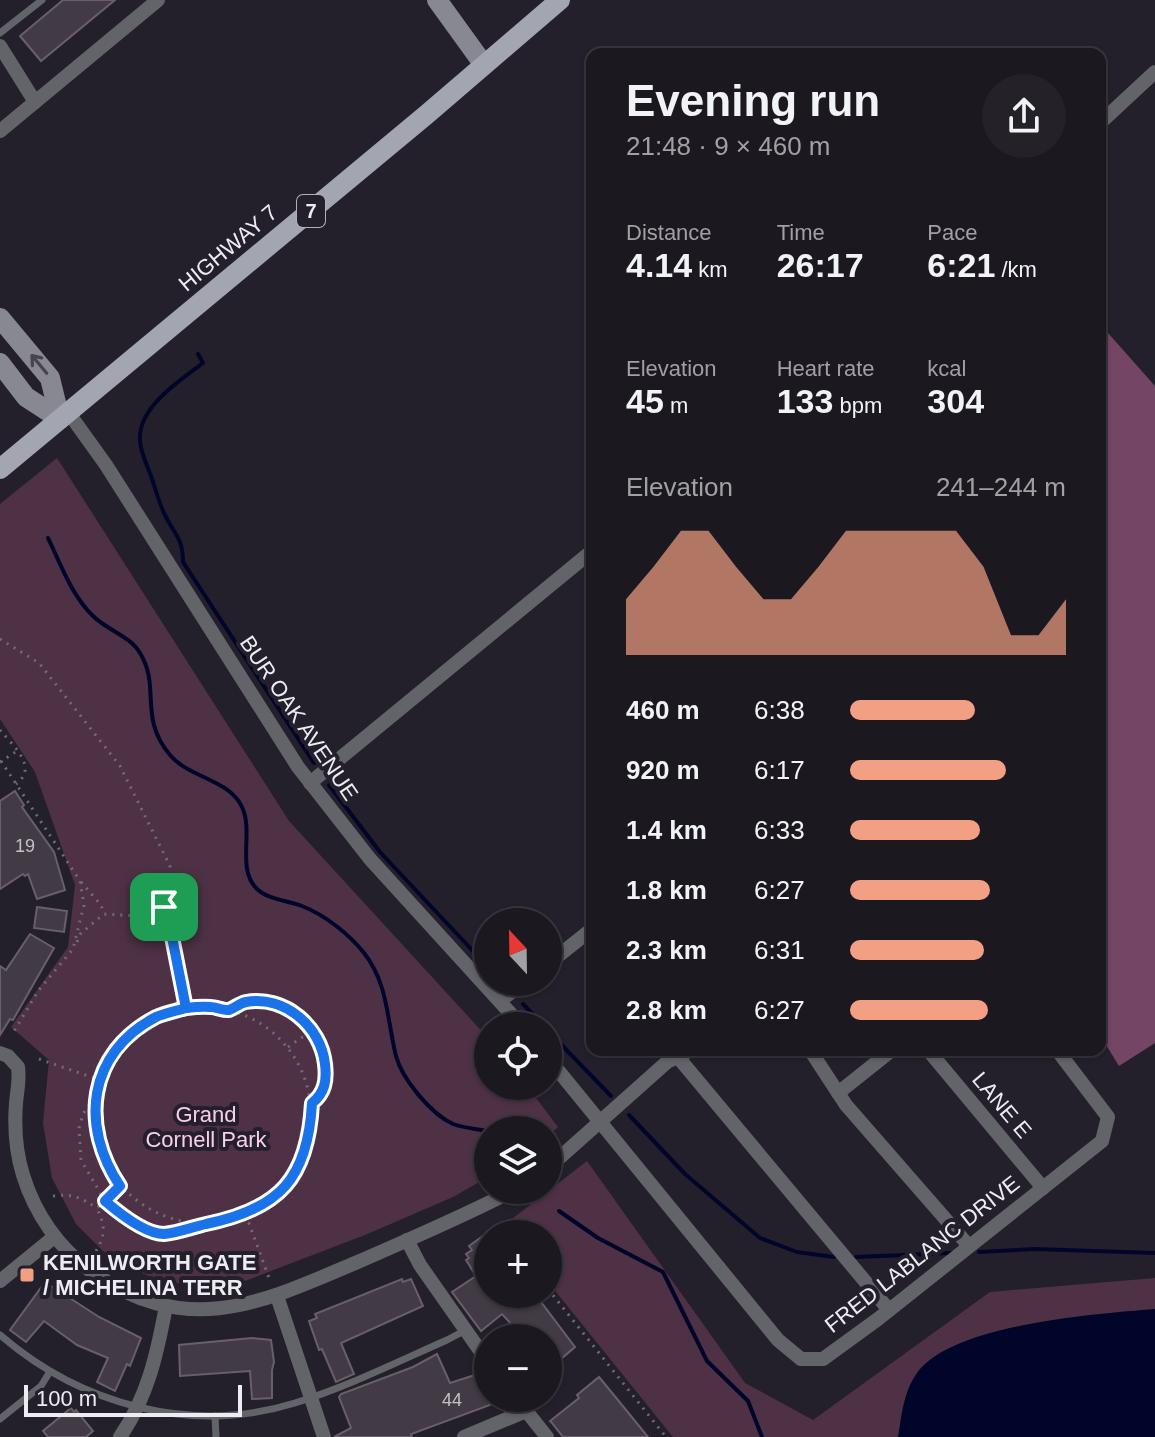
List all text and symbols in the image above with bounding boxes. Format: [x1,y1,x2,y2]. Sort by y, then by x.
button: share [982,74,1066,158]
text: Evening run [626,76,880,125]
text: 21:48 · 9 × 460 m [626,131,831,161]
road number: 7 [297,195,325,227]
street label: HIGHWAY 7 [174,200,282,296]
text: Distance [626,220,712,245]
text: Time [777,220,825,245]
text: Pace [927,220,977,245]
text: 4.14 [626,246,692,284]
text: 26:17 [777,246,864,284]
text: 6:21 [927,246,995,284]
text: km [692,257,728,282]
text: /km [995,257,1037,282]
one-way arrow [30,354,48,375]
text: Elevation [626,356,717,381]
text: Heart rate [777,356,874,381]
text: kcal [927,356,966,381]
text: 45 [626,382,664,420]
text: 133 [777,382,833,420]
text: 304 [927,382,984,420]
text: m [664,393,688,418]
text: bpm [833,393,882,418]
text: Elevation [626,472,733,502]
text: 241–244 m [936,472,1066,502]
street label: BUR OAK AVENUE [235,631,363,805]
text: 460 m [626,695,700,725]
text: 6:38 [754,695,805,725]
text: 920 m [626,755,700,785]
text: 6:17 [754,755,805,785]
text: 1.4 km [626,815,707,845]
text: 6:33 [754,815,805,845]
house number: 19 [15,836,35,856]
pin [130,873,198,941]
text: 1.8 km [626,875,707,905]
text: 6:27 [754,875,805,905]
icon: arrive [142,885,186,929]
north arrow [474,908,562,996]
map controls [474,908,562,1412]
text: 2.3 km [626,935,707,965]
text: 6:31 [754,935,805,965]
text: 2.8 km [626,995,707,1025]
text: 6:27 [754,995,805,1025]
button: locate [474,1012,562,1100]
street label: LANE E [967,1067,1037,1143]
park label: Grand Cornell Park [145,1102,268,1152]
button: layers [474,1116,562,1204]
street label: FRED LABLANC DRIVE [820,1170,1024,1338]
button: + [474,1220,562,1308]
place label: KENILWORTH GATE / MICHELINA TERR [43,1250,256,1300]
marker: KENILWORTH GATE / MICHELINA TERR [18,1266,36,1284]
button: − [474,1324,562,1412]
scale bar [24,1381,242,1417]
text: 100 m [36,1386,97,1411]
house number: 44 [442,1390,462,1410]

